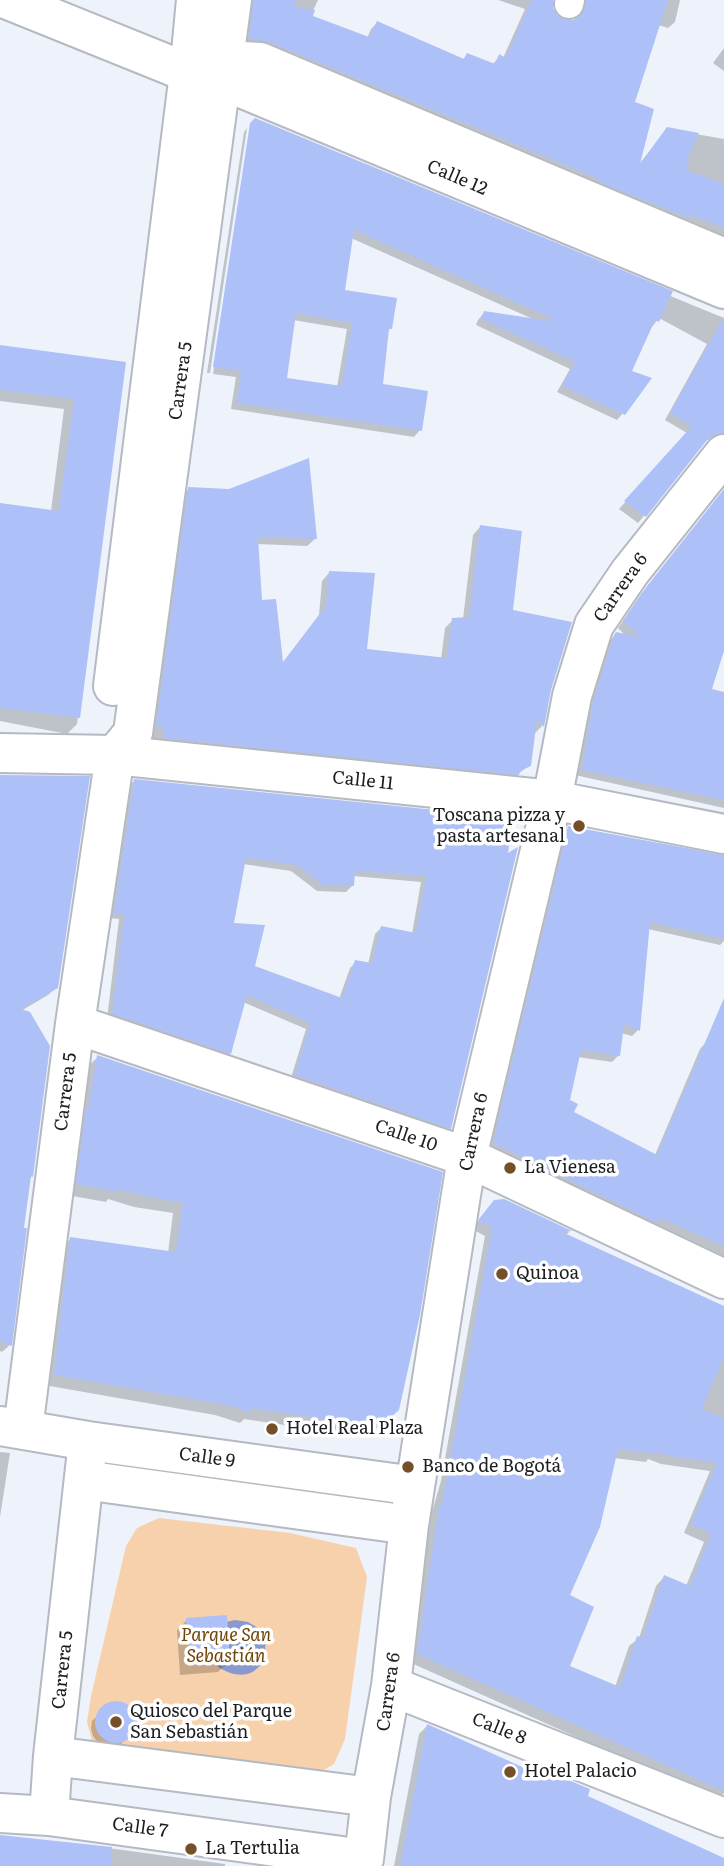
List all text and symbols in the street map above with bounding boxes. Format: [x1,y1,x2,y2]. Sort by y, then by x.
street label: Calle 12 [424,156,490,200]
street label: Carrera 5 [165,340,197,422]
street label: Carrera 6 [589,549,653,627]
street label: Calle 11 [331,767,395,795]
place label: Toscana pizza y pasta artesanal [433,805,565,848]
marker: Toscana pizza y pasta artesanal [571,818,587,834]
street label: Carrera 5 [50,1052,82,1132]
street label: Carrera 6 [455,1091,493,1173]
street label: Calle 10 [372,1115,440,1157]
place label: La Vienesa [524,1157,616,1179]
marker: La Vienesa [502,1160,518,1176]
place label: Quinoa [516,1263,579,1285]
marker: Quinoa [494,1266,510,1282]
place label: Hotel Real Plaza [286,1418,423,1440]
marker: Hotel Real Plaza [264,1421,280,1437]
street label: Calle 9 [178,1443,236,1473]
place label: Banco de Bogotá [422,1456,561,1478]
marker: Banco de Bogotá [400,1459,416,1475]
park label: Parque San Sebastián [181,1625,271,1668]
street label: Carrera 5 [48,1630,78,1710]
street label: Carrera 6 [373,1651,405,1733]
place label: Quiosco del Parque San Sebastián [130,1701,292,1744]
street label: Calle 8 [469,1708,529,1750]
marker: Quiosco del Parque San Sebastián [108,1714,124,1730]
place label: Hotel Palacio [524,1761,637,1783]
marker: Hotel Palacio [502,1764,518,1780]
street label: Calle 7 [111,1813,169,1843]
place label: La Tertulia [205,1838,300,1860]
marker: La Tertulia [183,1841,199,1857]

